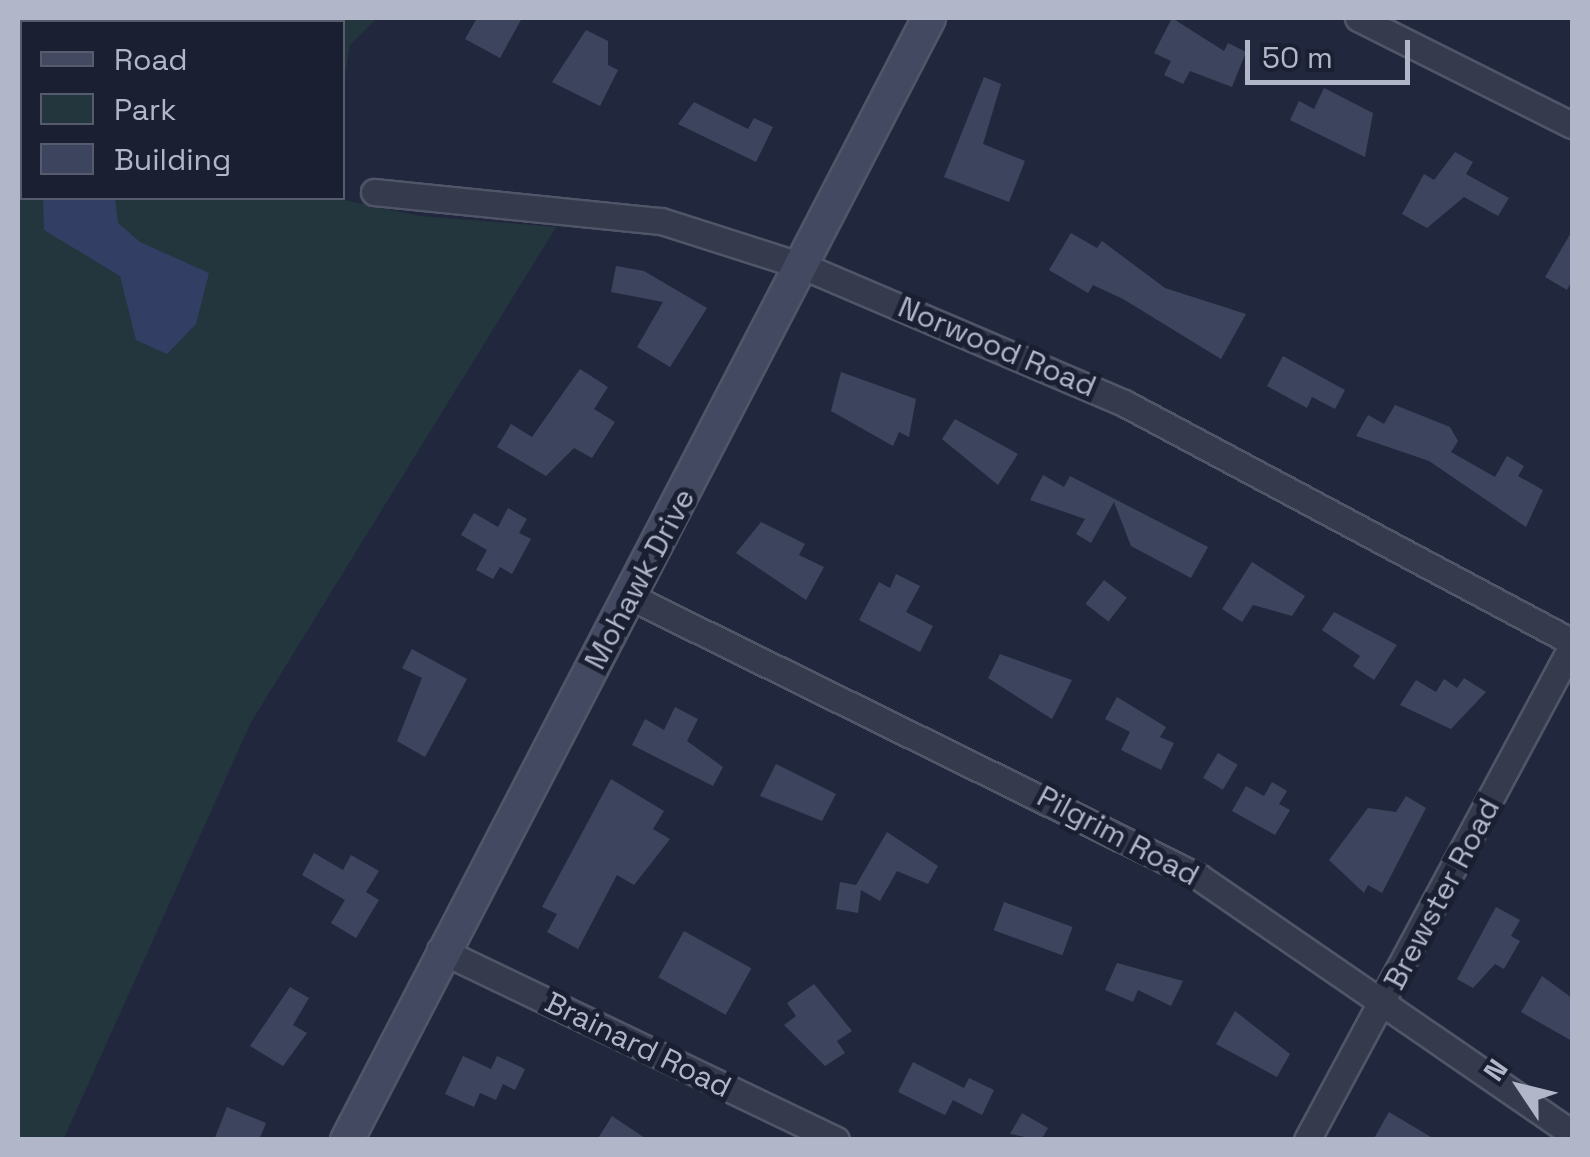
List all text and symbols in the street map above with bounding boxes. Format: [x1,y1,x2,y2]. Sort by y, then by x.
legend [20,20,345,200]
scale bar [1250,20,1415,82]
text: 50 m [1262,38,1333,77]
text: Road [114,40,188,79]
text: Park [114,90,176,129]
text: Building [114,140,231,179]
street label: Norwood Road [893,289,1101,405]
street label: Mohawk Drive [577,482,703,676]
street label: Pilgrim Road [1031,778,1205,894]
street label: Brewster Road [1377,792,1507,996]
street label: Brainard Road [539,984,737,1106]
north arrow [1470,1037,1570,1137]
text: N [1475,1052,1516,1088]

